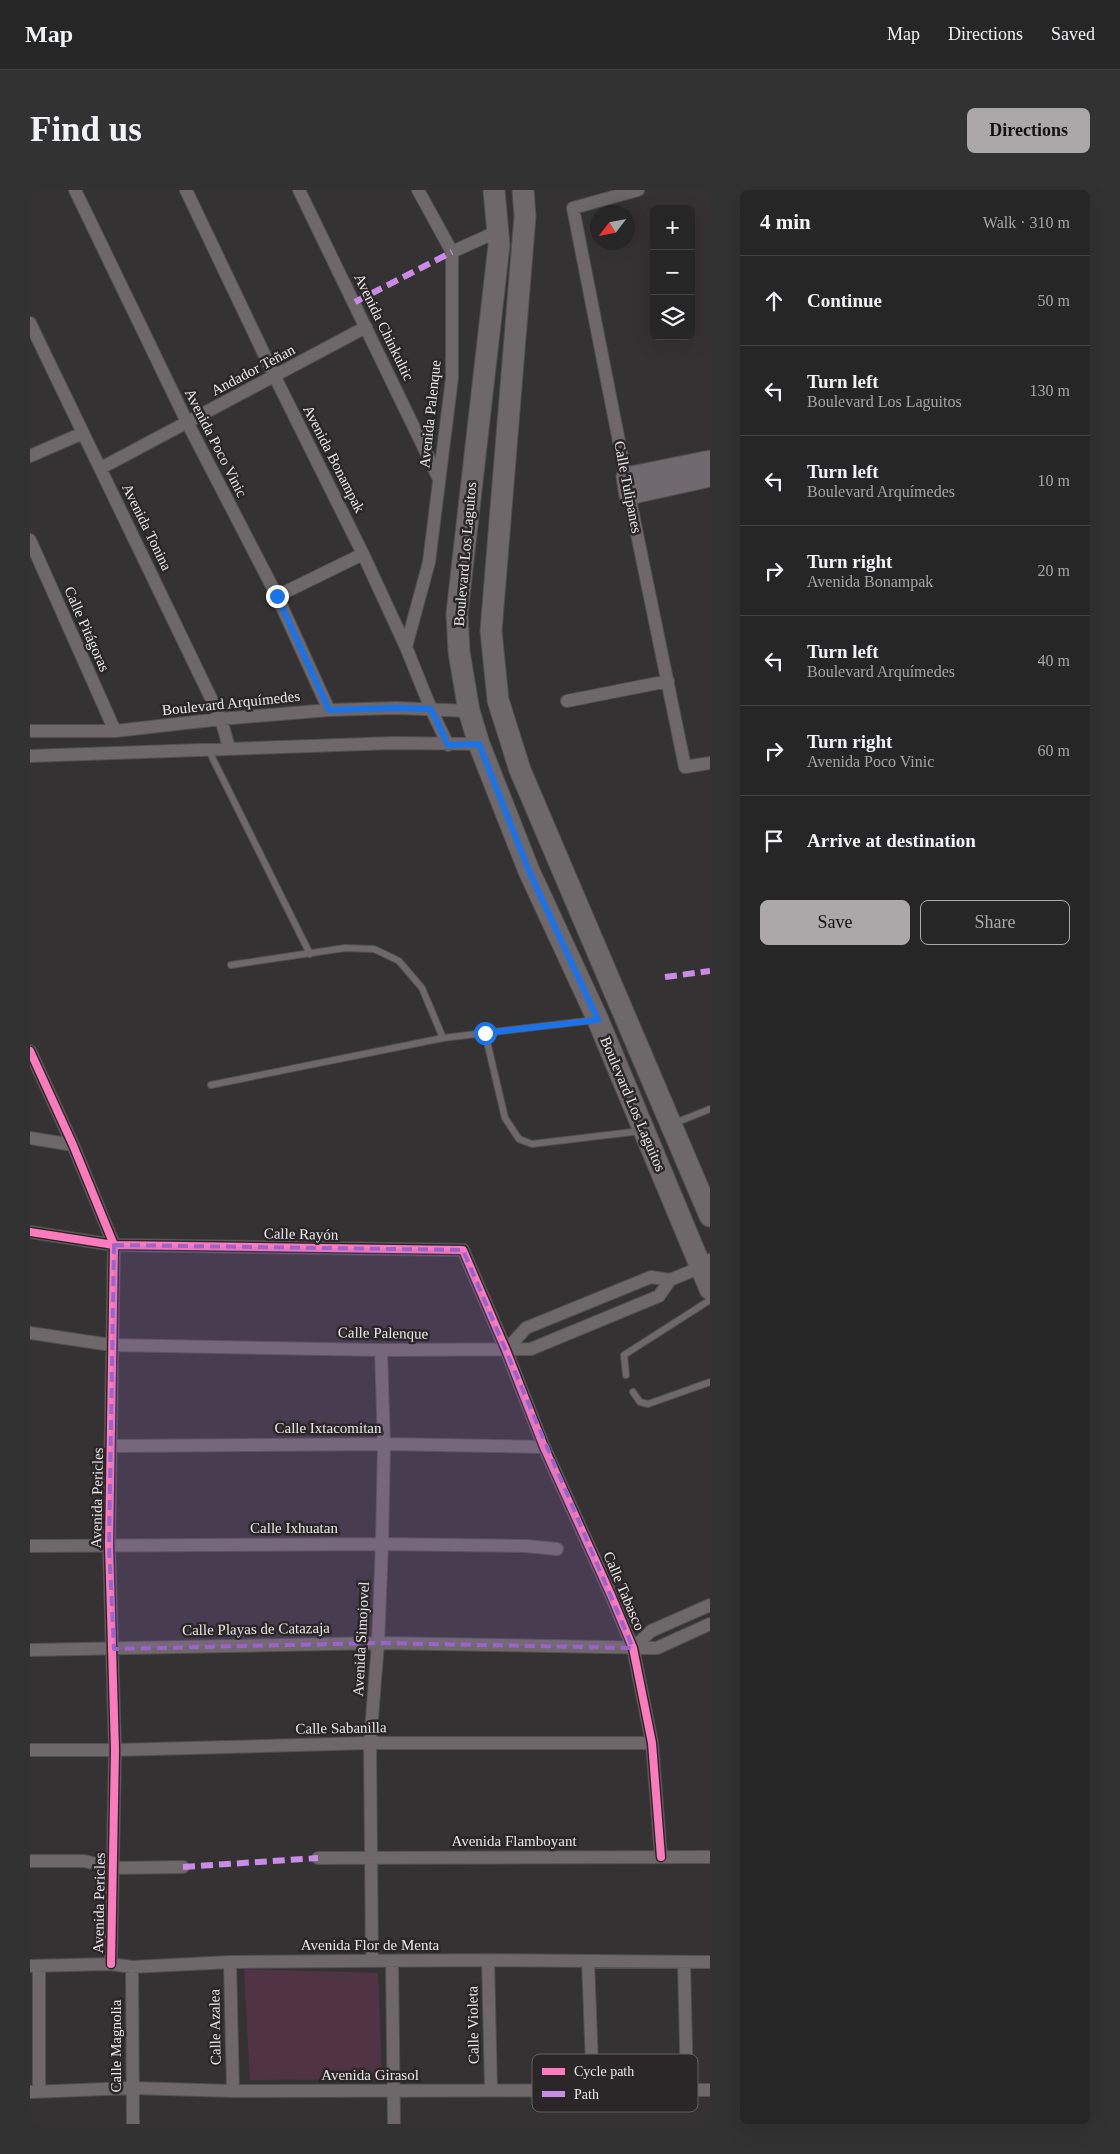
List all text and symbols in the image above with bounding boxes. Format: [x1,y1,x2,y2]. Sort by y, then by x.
text: Map [25,21,73,47]
text: Map [887,24,920,44]
text: Directions [948,24,1023,44]
text: Saved [1051,24,1095,44]
button: Directions [967,108,1090,153]
text: Find us [30,110,142,149]
north arrow [590,205,635,250]
map controls [650,205,695,340]
button: + [650,205,695,250]
text: 4 min [760,210,811,234]
text: Walk · 310 m [983,214,1070,231]
button: − [650,250,695,295]
street label: Avenida Chinkultic [351,271,417,383]
icon: ahead [760,287,788,315]
text: Continue [807,290,882,311]
text: 50 m [1038,292,1070,309]
button: layers [650,295,695,340]
street label: Andador Teñan [208,341,298,399]
street label: Avenida Palenque [416,359,444,469]
text: Turn left [807,371,879,392]
icon: left [760,377,788,405]
text: 130 m [1030,382,1070,399]
street label: Avenida Poco Vinic [182,386,250,500]
text: Boulevard Los Laguitos [807,393,962,410]
street label: Avenida Bonampak [300,403,368,516]
street label: Calle Tulipanes [611,439,645,535]
text: Turn left [807,461,879,482]
icon: left [760,467,788,495]
text: 10 m [1038,472,1070,489]
street label: Avenida Tonina [119,481,175,573]
street label: Boulevard Los Laguitos [451,481,479,627]
text: Boulevard Arquímedes [807,483,955,500]
text: Turn right [807,551,892,572]
icon: right [760,557,788,585]
text: 20 m [1038,562,1070,579]
text: Avenida Bonampak [807,573,933,590]
street label: Calle Pitágoras [61,584,113,674]
route end [266,585,289,608]
text: Turn left [807,641,879,662]
icon: left [760,647,788,675]
text: 40 m [1038,652,1070,669]
text: Boulevard Arquímedes [807,663,955,680]
street label: Boulevard Arquímedes [161,688,301,718]
text: Turn right [807,731,892,752]
icon: right [760,737,788,765]
text: 60 m [1038,742,1070,759]
text: Avenida Poco Vinic [807,753,934,770]
icon: arrive [760,827,788,855]
text: Arrive at destination [807,830,976,851]
button: Save [760,900,910,945]
button: Share [920,900,1070,945]
route start [474,1022,497,1045]
street label: Boulevard Los Laguitos [597,1034,669,1174]
street label: Calle Rayón [264,1225,339,1243]
street label: Calle Palenque [338,1324,429,1342]
street label: Calle Ixtacomitan [274,1420,382,1436]
street label: Avenida Pericles [88,1447,106,1549]
street label: Calle Ixhuatan [250,1520,338,1536]
street label: Calle Tabasco [600,1549,648,1633]
street label: Avenida Simojovel [350,1581,372,1697]
street label: Calle Playas de Catazaja [182,1620,330,1638]
street label: Calle Sabanilla [295,1719,387,1737]
street label: Avenida Flamboyant [451,1833,577,1849]
street label: Avenida Pericles [90,1852,108,1954]
street label: Avenida Flor de Menta [301,1937,440,1953]
street label: Calle Violeta [464,1985,482,2064]
street label: Calle Azalea [206,1988,224,2065]
street label: Calle Magnolia [108,1999,124,2092]
legend [532,2054,698,2112]
text: Cycle path [574,2064,634,2079]
street label: Avenida Girasol [321,2067,419,2083]
text: Path [574,2087,599,2102]

